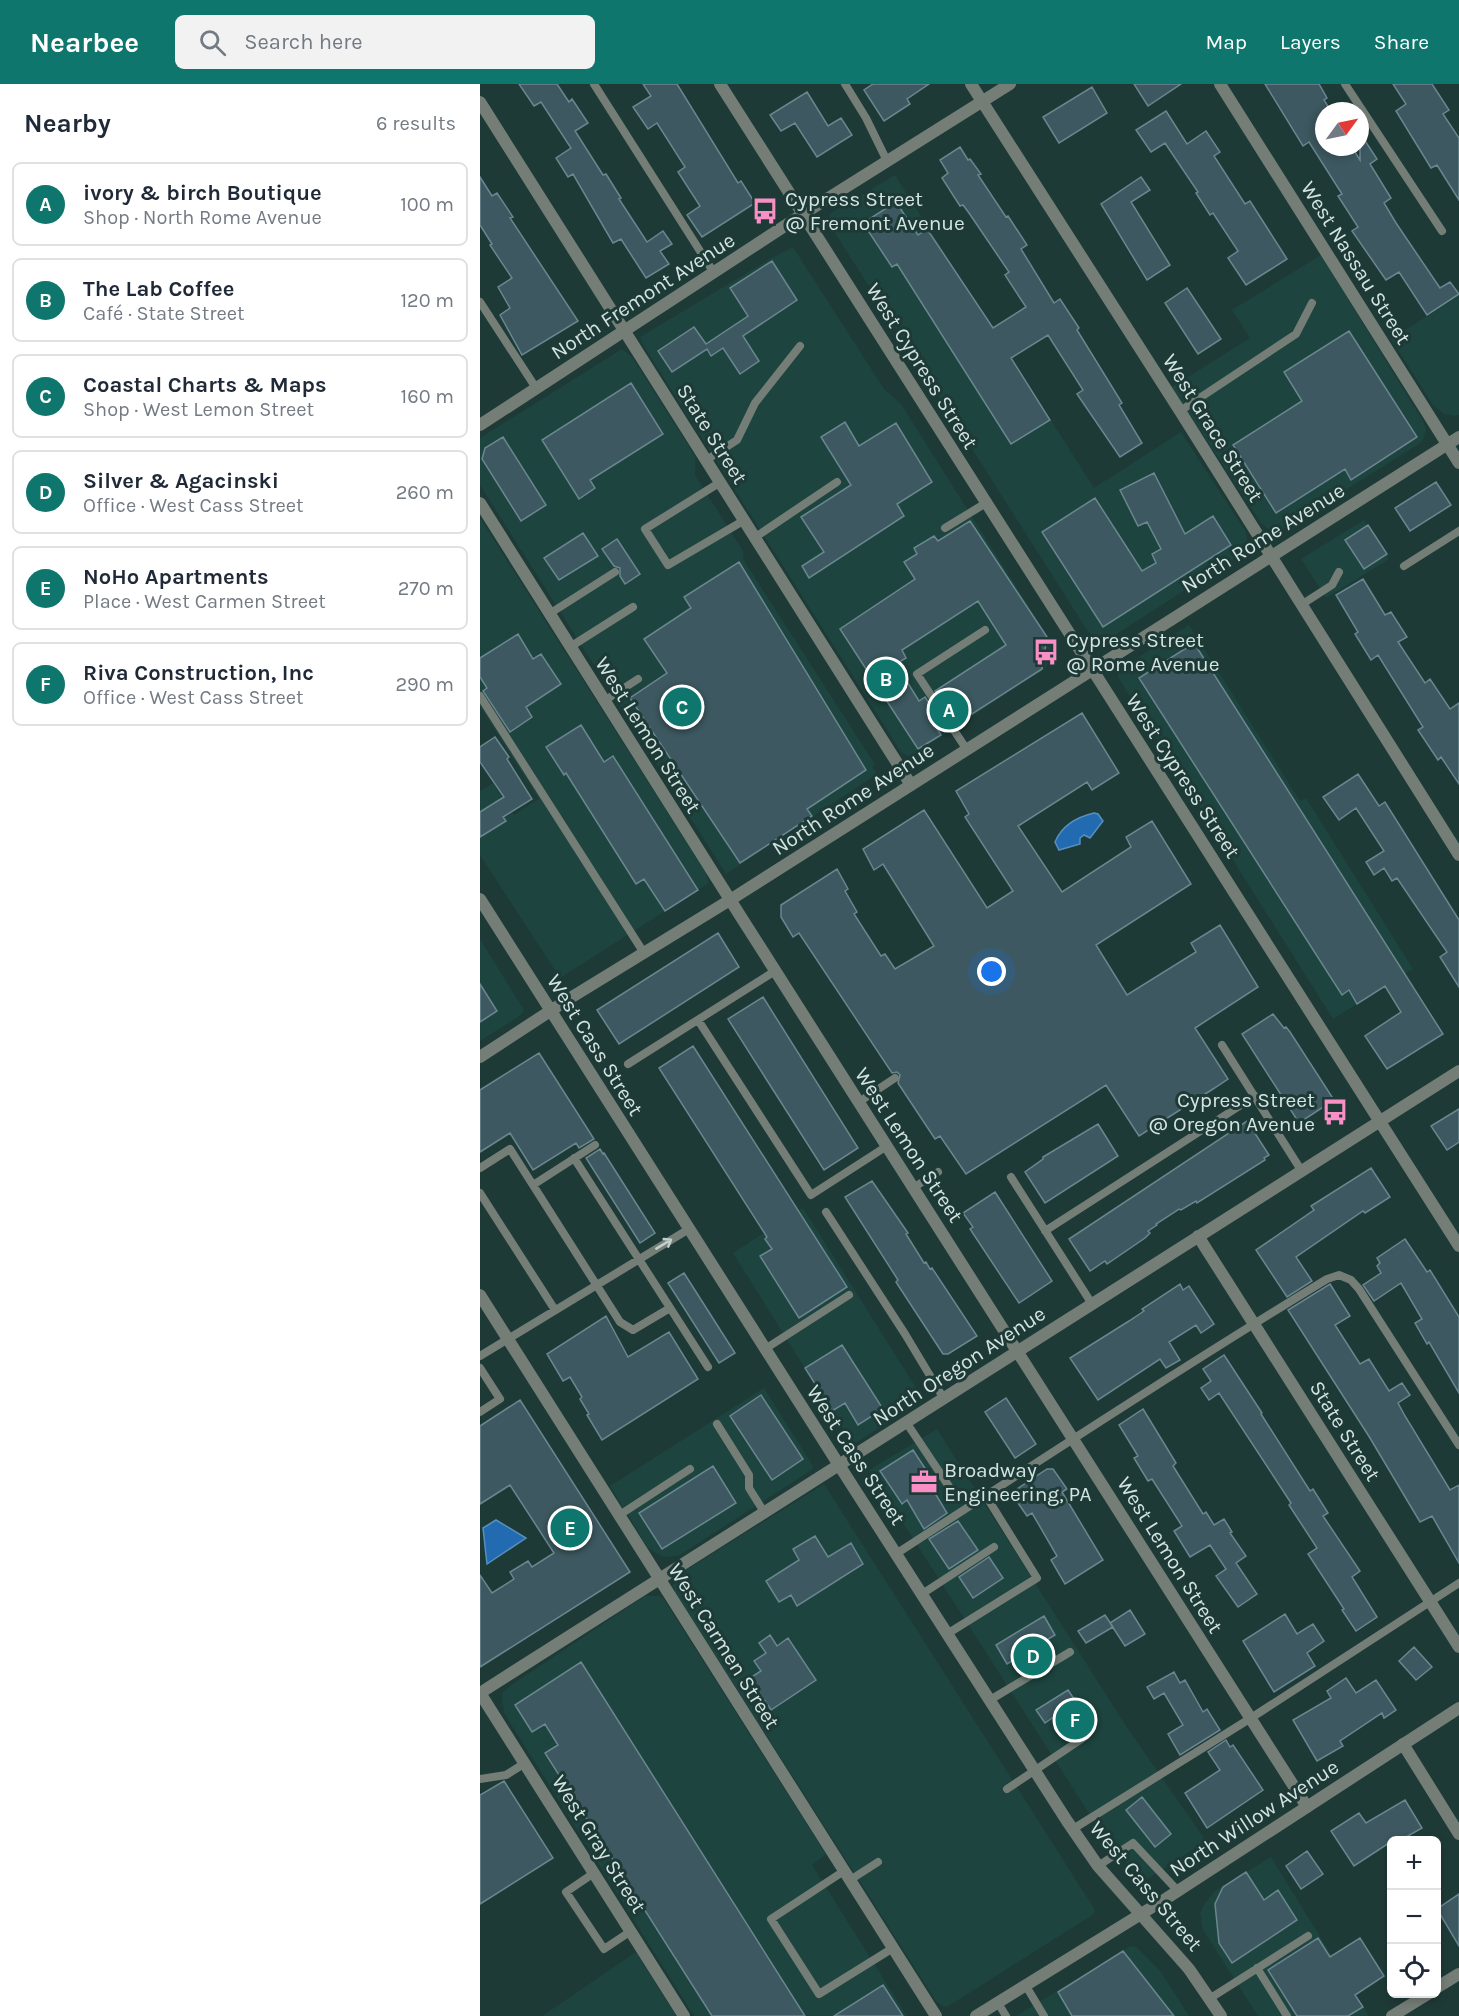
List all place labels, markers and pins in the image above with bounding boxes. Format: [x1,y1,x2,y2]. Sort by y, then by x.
place label: Cypress Street @ Fremont Avenue [785,187,965,235]
bus stop icon: Cypress Street @ Fremont Avenue [750,196,780,226]
place label: Cypress Street @ Rome Avenue [1066,628,1220,676]
bus stop icon: Cypress Street @ Rome Avenue [1031,637,1061,667]
pin: B [866,656,906,702]
pin: C [662,684,702,730]
pin: A [930,688,968,732]
place label: Cypress Street @ Oregon Avenue [1148,1088,1315,1136]
bus stop icon: Cypress Street @ Oregon Avenue [1320,1097,1350,1127]
place label: Broadway Engineering, PA [944,1458,1091,1506]
office icon: Broadway Engineering, PA [909,1467,939,1497]
pin: E [550,1506,590,1550]
pin: D [1014,1634,1052,1678]
pin: F [1056,1698,1094,1742]

